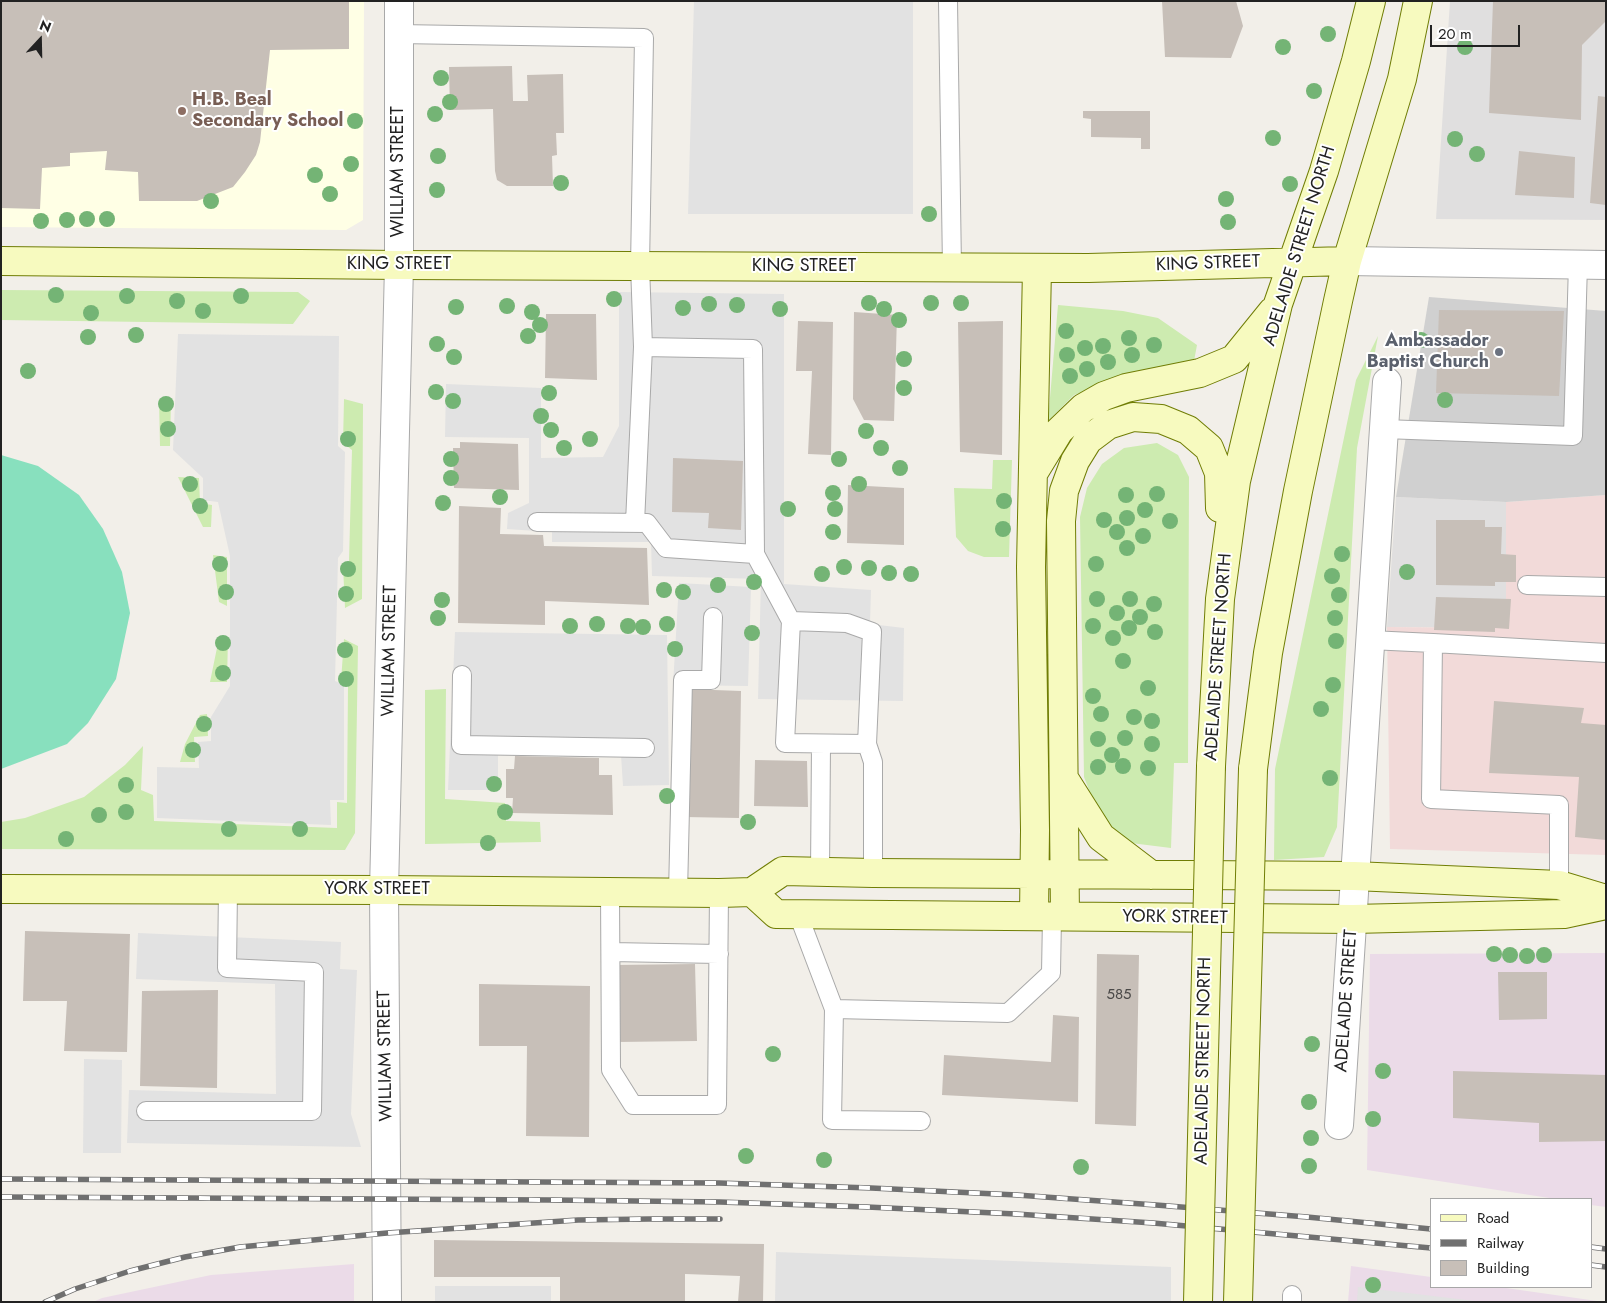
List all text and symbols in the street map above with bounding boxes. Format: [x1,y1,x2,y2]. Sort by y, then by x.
north arrow [15,15,65,65]
text: N [37,15,54,37]
scale bar [1432,15,1522,47]
text: 20 m [1438,23,1472,45]
place label: H.B. Beal Secondary School [192,90,343,132]
marker: H.B. Beal Secondary School [176,105,188,117]
street label: WILLIAM STREET [388,106,410,238]
street label: ADELAIDE STREET NORTH [1259,143,1341,349]
street label: KING STREET [1155,251,1261,277]
street label: KING STREET [347,254,451,276]
street label: KING STREET [752,256,856,278]
place label: Ambassador Baptist Church [1367,331,1489,374]
marker: Ambassador Baptist Church [1493,346,1505,358]
street label: ADELAIDE STREET NORTH [1201,553,1237,761]
street label: WILLIAM STREET [378,585,402,717]
street label: YORK STREET [324,879,430,901]
street label: YORK STREET [1122,906,1228,930]
street label: ADELAIDE STREET [1331,929,1363,1073]
street label: ADELAIDE STREET NORTH [1191,957,1217,1165]
house number: 585 [1106,986,1132,1004]
street label: WILLIAM STREET [374,990,398,1122]
legend [1430,1198,1592,1288]
text: Road [1477,1207,1509,1229]
text: Railway [1477,1232,1524,1254]
text: Building [1477,1257,1529,1279]

